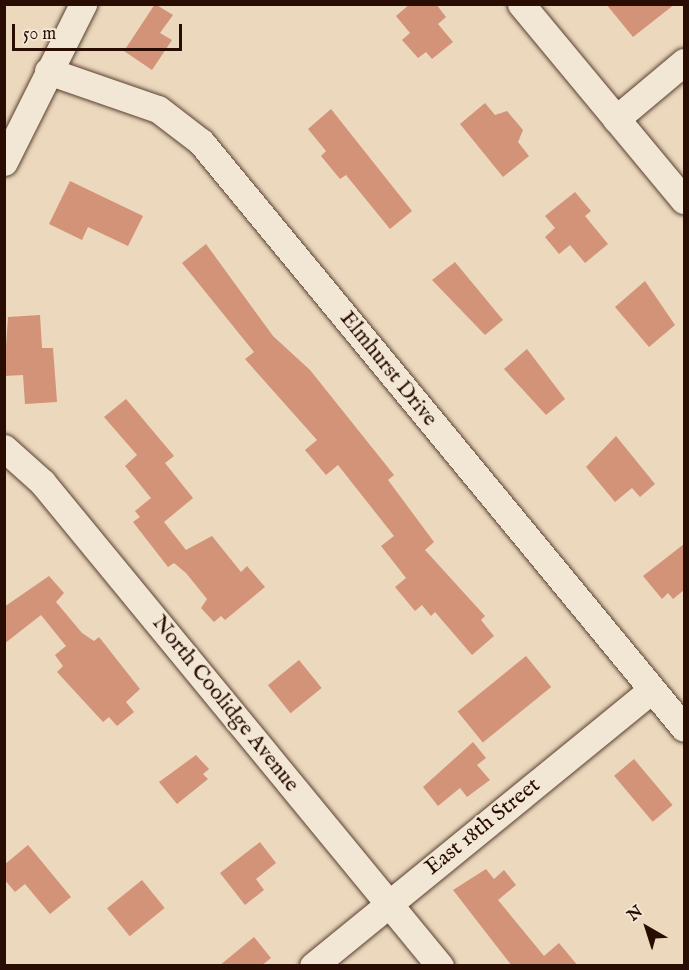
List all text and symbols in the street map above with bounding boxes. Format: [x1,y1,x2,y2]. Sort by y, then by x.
scale bar [15,12,184,50]
text: 50 m [23,23,56,46]
street label: Elmhurst Drive [333,306,443,432]
street label: North Coolidge Avenue [146,610,304,798]
street label: East 18th Street [420,773,546,881]
north arrow [617,898,677,958]
text: N [624,902,647,926]

